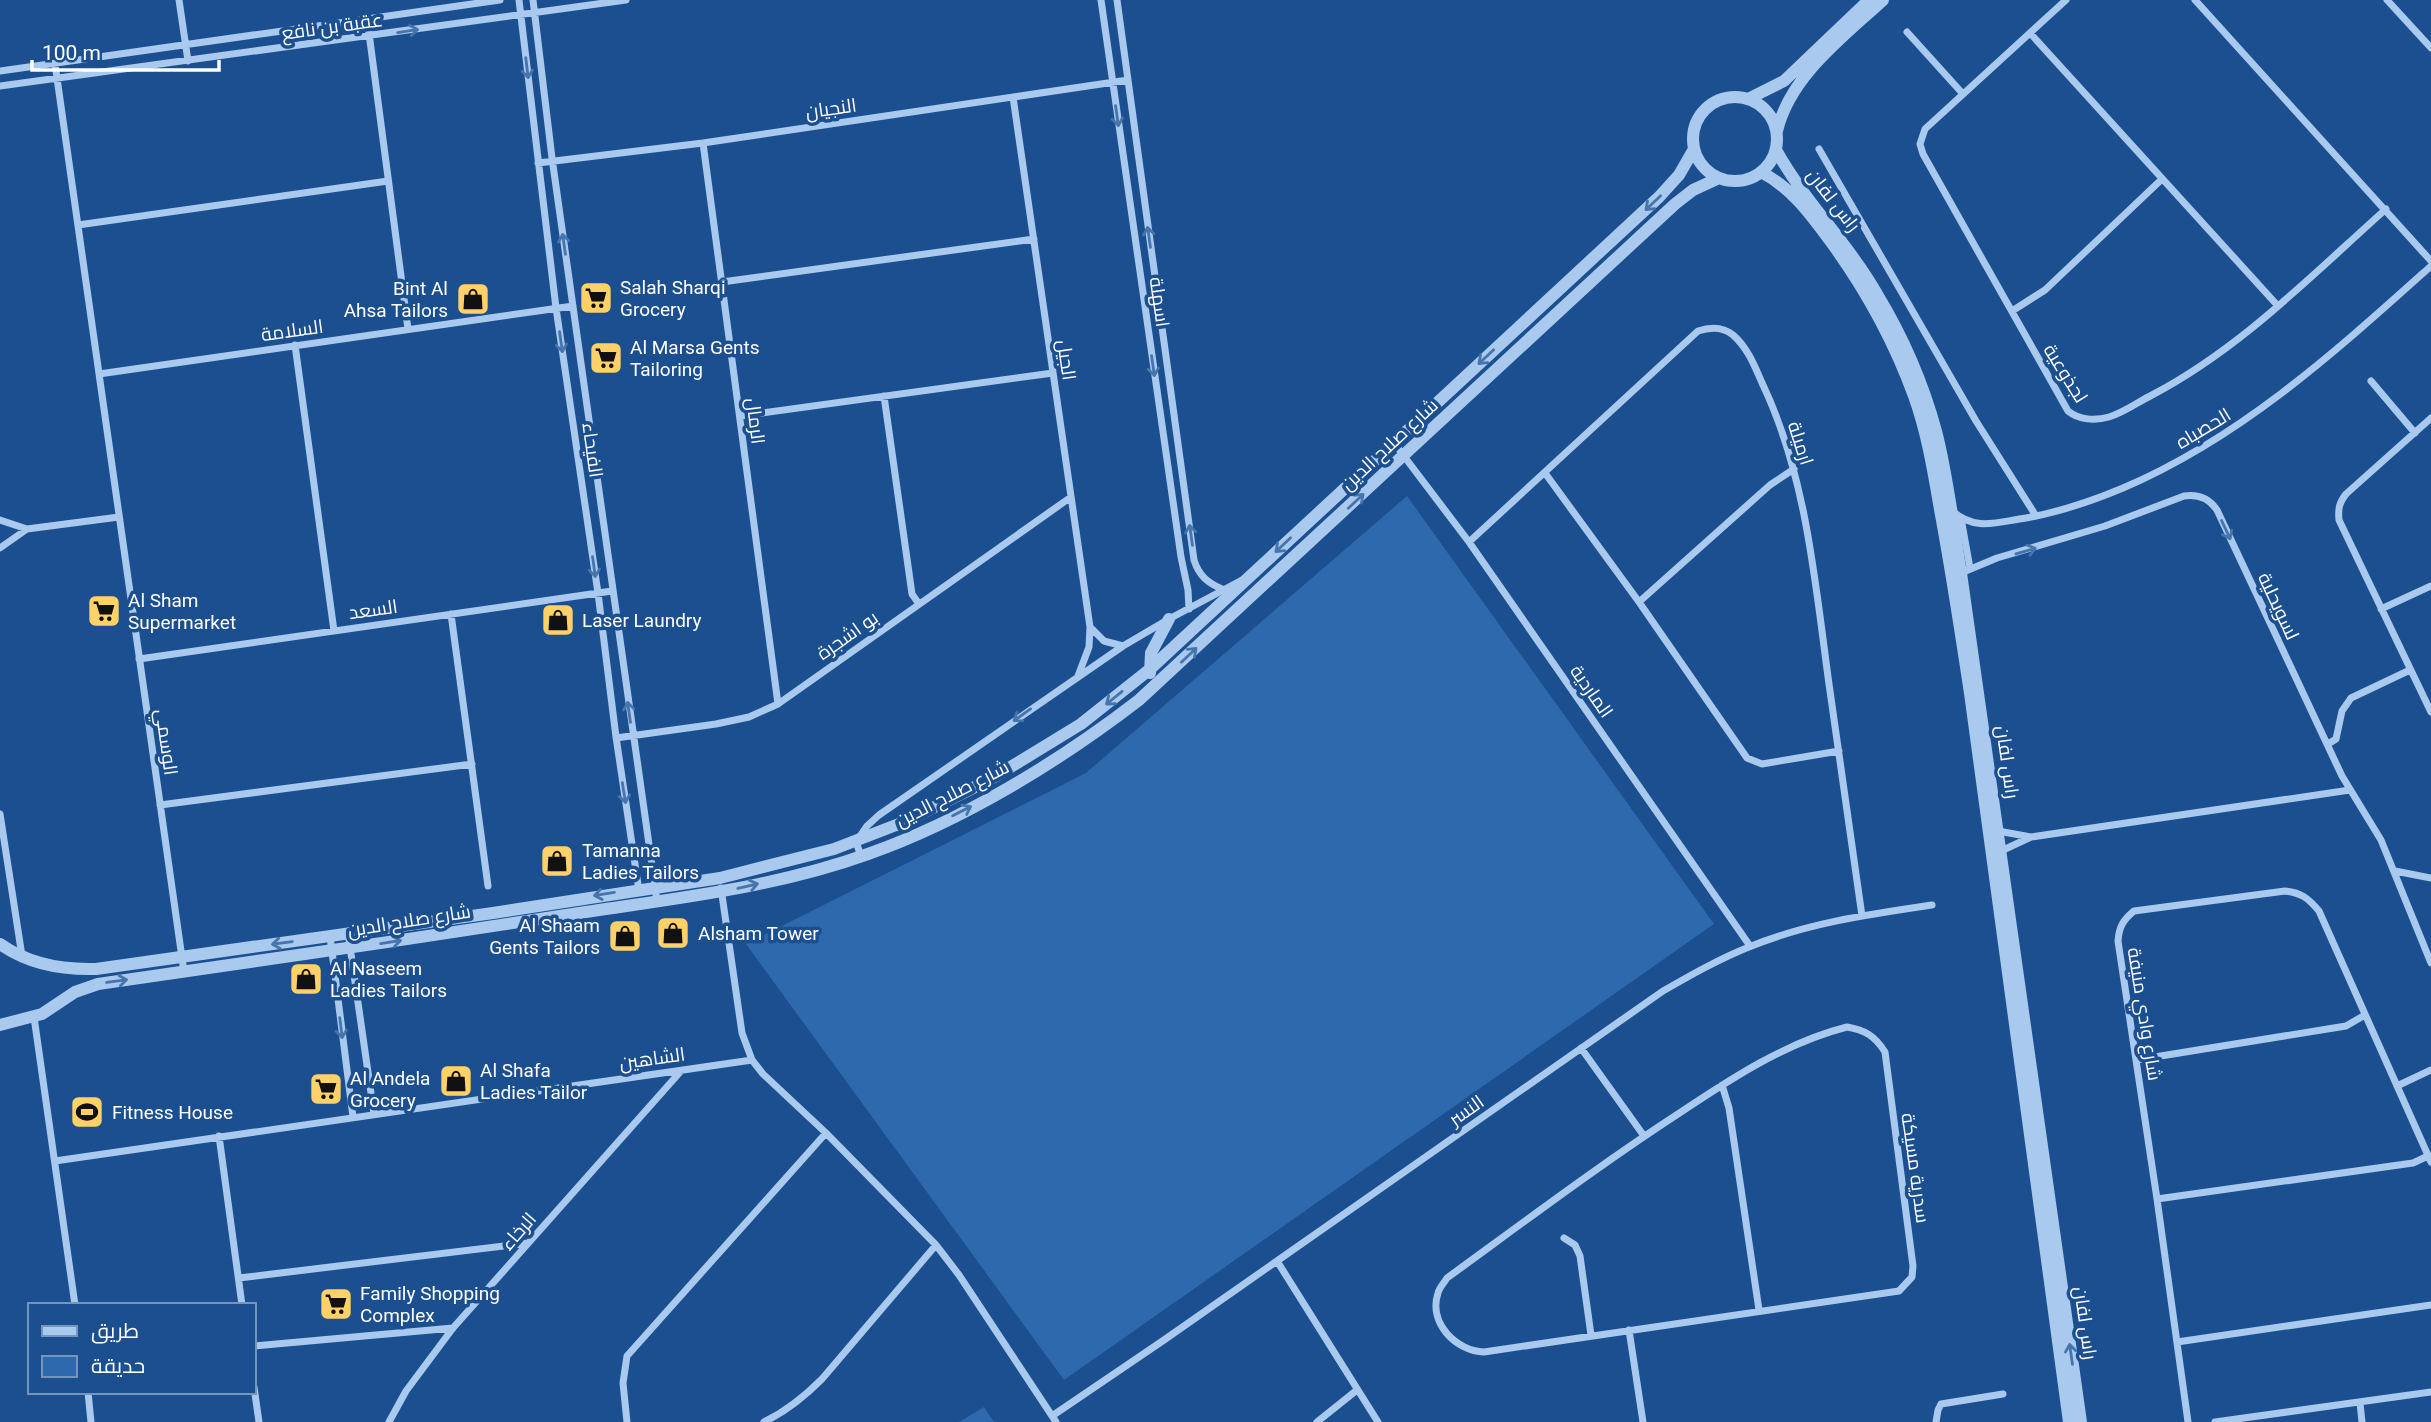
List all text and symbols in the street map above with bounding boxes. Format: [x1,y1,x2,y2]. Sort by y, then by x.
street label: عقبة بن نافع [280,8,384,47]
one-way arrow [396,24,418,37]
scale bar [32,28,219,72]
text: 100 m [42,41,101,65]
one-way arrow [521,56,534,79]
street label: النجيان [804,94,858,123]
one-way arrow [1110,104,1123,127]
street label: راس لفان [1802,164,1865,236]
one-way arrow [1645,194,1662,211]
one-way arrow [1143,226,1156,248]
one-way arrow [557,234,570,256]
place label: Salah Sharqi Grocery [620,276,726,321]
street label: اسهلة [1145,276,1174,329]
place label: Bint Al Ahsa Tailors [344,277,448,322]
supermarket icon: Salah Sharqi Grocery [577,279,615,317]
shop icon: Bint Al Ahsa Tailors [454,280,492,318]
street label: السلامة [259,315,325,346]
one-way arrow [555,330,568,353]
place label: Al Marsa Gents Tailoring [630,336,759,381]
street label: الجيل [1052,338,1081,382]
supermarket icon: Al Marsa Gents Tailoring [587,339,625,377]
street label: لجذوعية [2039,340,2093,407]
one-way arrow [1478,349,1495,366]
one-way arrow [1147,354,1160,376]
street label: شارع صلاح الدين [1336,394,1444,497]
street label: الرمال [741,397,770,446]
street label: الحصباه [2171,403,2235,454]
street label: ارميلة [1783,418,1818,468]
street label: الفيحاء [577,421,608,479]
one-way arrow [1347,492,1364,509]
one-way arrow [2220,518,2233,540]
one-way arrow [1184,524,1197,547]
one-way arrow [1275,537,1292,554]
one-way arrow [2015,543,2037,556]
one-way arrow [588,555,601,578]
street label: لسويحلية [2253,569,2304,643]
place label: Al Sham Supermarket [128,589,236,634]
supermarket icon: Al Sham Supermarket [85,592,123,630]
street label: السعد [347,595,399,624]
shop icon: Laser Laundry [539,601,577,639]
street label: بو اشجرة [812,606,882,665]
place label: Laser Laundry [582,609,701,632]
one-way arrow [1180,647,1197,664]
street label: الماردية [1565,661,1618,722]
one-way arrow [1106,690,1124,705]
one-way arrow [622,701,635,724]
street label: الوسمي [148,707,183,777]
one-way arrow [1013,708,1032,722]
street label: راس لفان [1991,724,2024,800]
street label: شارع صلاح الدين [892,755,1014,834]
one-way arrow [618,781,631,804]
one-way arrow [951,804,972,818]
place label: Tamanna Ladies Tailors [582,839,699,884]
shop icon: Tamanna Ladies Tailors [538,842,576,880]
one-way arrow [736,879,759,892]
one-way arrow [593,888,616,901]
street label: شارع صلاح الدين [346,899,473,944]
place label: Al Shaam Gents Tailors [489,914,600,959]
shop icon: Alsham Tower [654,914,692,952]
shop icon: Al Shaam Gents Tailors [606,917,644,955]
place label: Alsham Tower [698,922,819,945]
one-way arrow [379,935,402,948]
one-way arrow [271,937,294,950]
street label: شارع وادي منيفة [2120,946,2166,1083]
place label: Al Naseem Ladies Tailors [330,957,447,1002]
shop icon: Al Naseem Ladies Tailors [287,960,325,998]
one-way arrow [105,974,128,987]
one-way arrow [335,1016,348,1039]
street label: الشاهين [618,1042,686,1074]
place label: Al Shafa Ladies Tailor [480,1059,588,1104]
shop icon: Al Shafa Ladies Tailor [437,1062,475,1100]
place label: Al Andela Grocery [350,1067,430,1112]
supermarket icon: Al Andela Grocery [307,1070,345,1108]
street label: النسر [1443,1090,1488,1131]
sports icon: Fitness House [68,1093,106,1131]
place label: Fitness House [112,1101,233,1124]
street label: سدرية مسيكة [1896,1112,1935,1225]
street label: الرخاء [496,1208,541,1255]
place label: Family Shopping Complex [360,1282,500,1327]
supermarket icon: Family Shopping Complex [317,1285,355,1323]
street label: راس لفان [2069,1285,2102,1361]
legend [28,1303,256,1394]
text: طريق [91,1319,139,1344]
one-way arrow [2065,1344,2078,1366]
text: حديقة [91,1354,145,1378]

